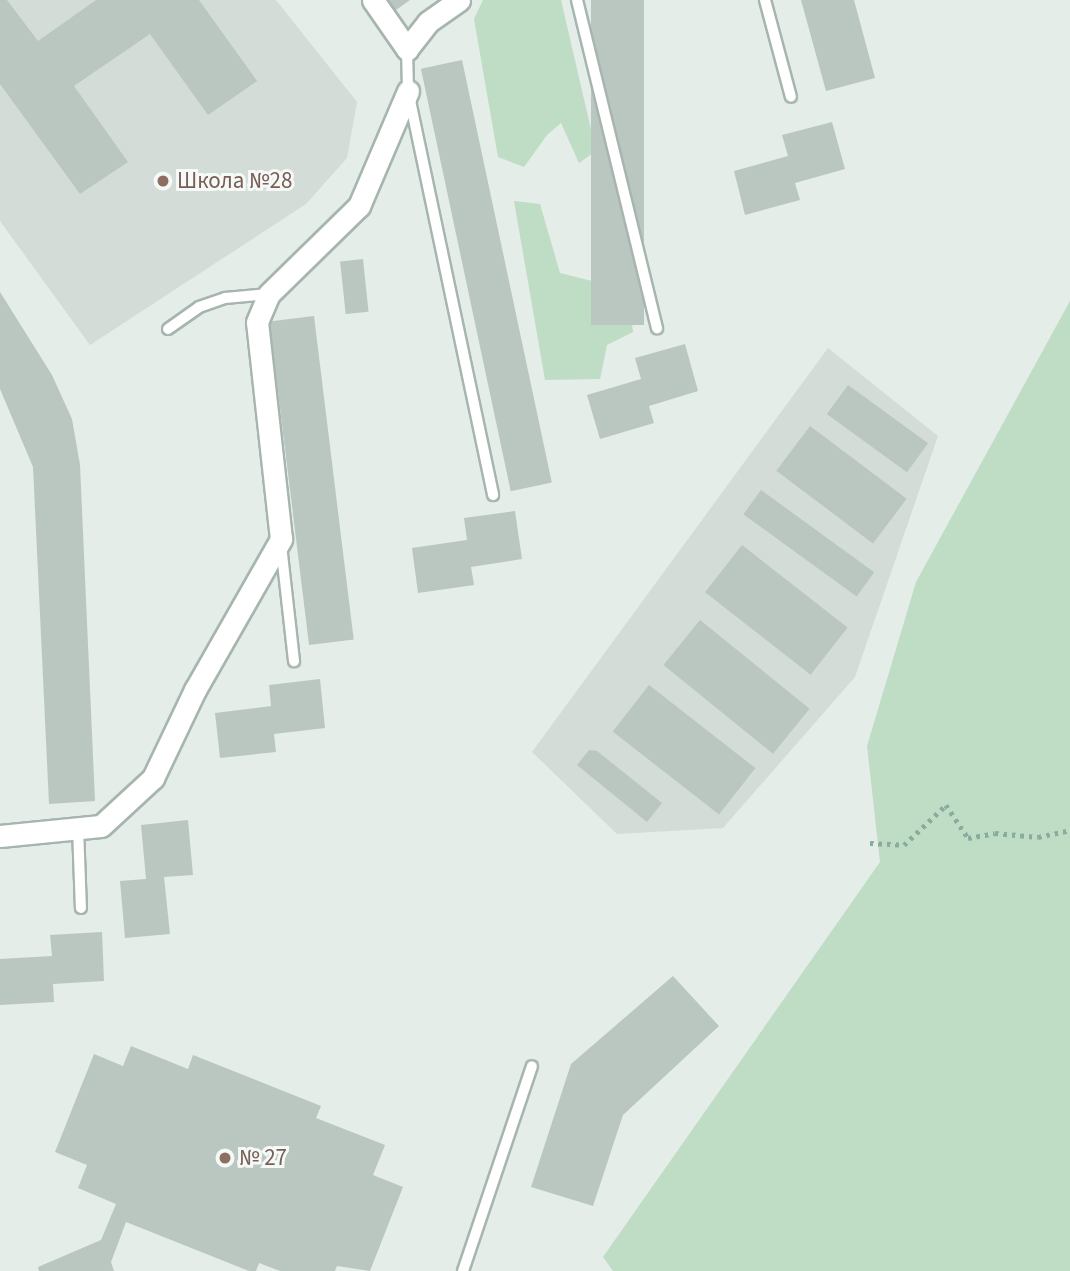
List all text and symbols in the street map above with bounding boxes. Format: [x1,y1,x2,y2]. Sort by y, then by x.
place label: Школа №28 [177,167,292,195]
marker: Школа №28 [155,173,171,189]
place label: № 27 [239,1144,287,1172]
marker: № 27 [217,1150,233,1166]

